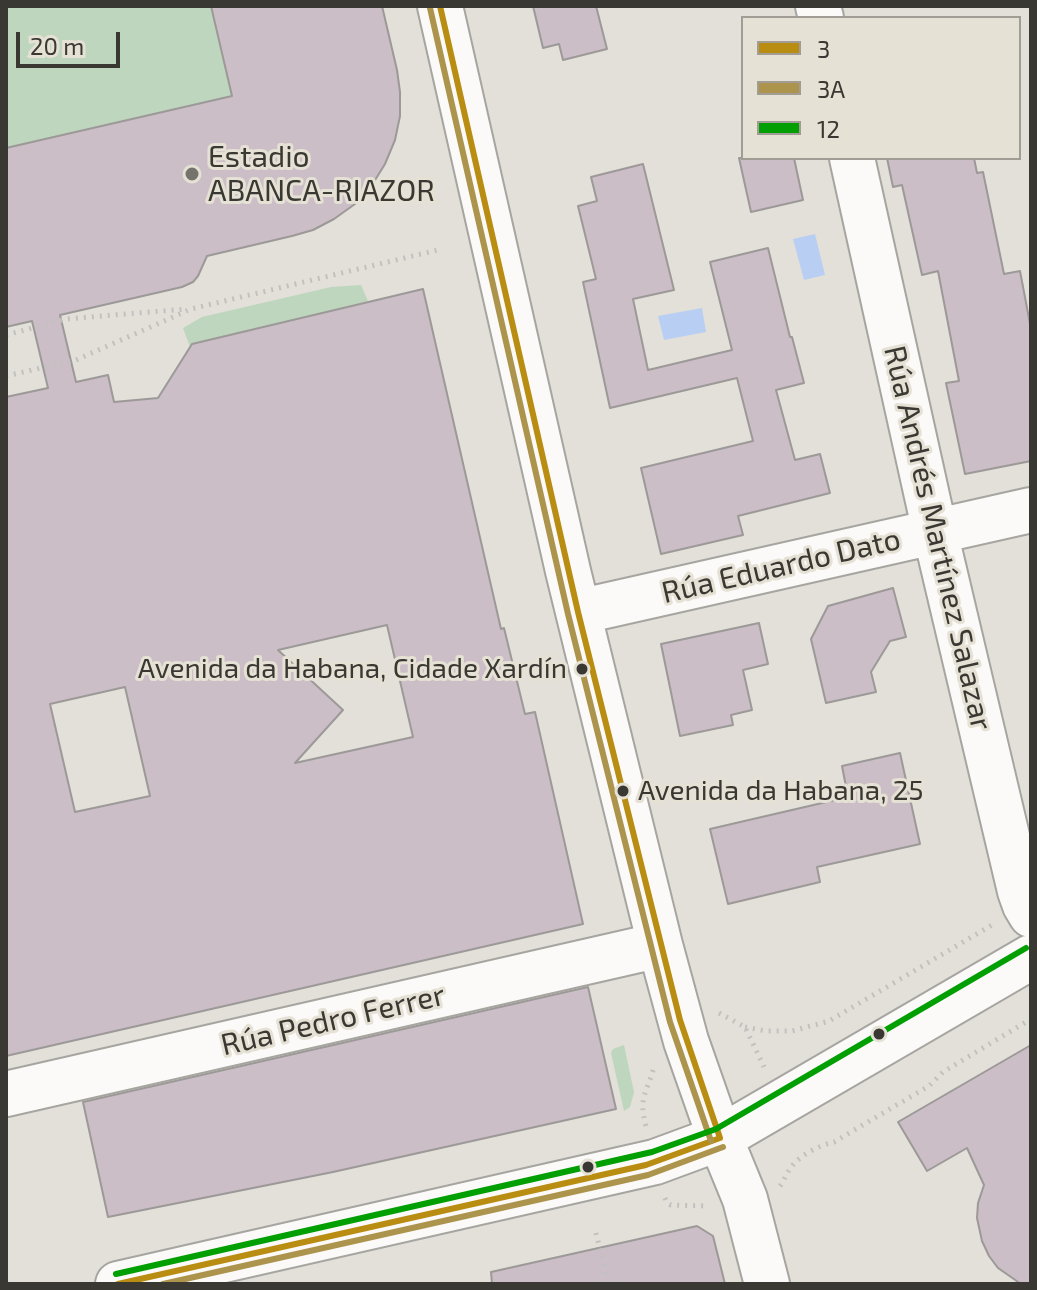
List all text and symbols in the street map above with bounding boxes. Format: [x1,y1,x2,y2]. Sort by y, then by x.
scale bar [20,16,124,66]
legend [741,16,1021,160]
text: 20 m [30,31,84,60]
text: 3 [817,34,830,63]
text: 3A [817,74,845,103]
text: 12 [817,114,840,143]
place label: Estadio ABANCA-RIAZOR [208,139,435,210]
marker: Estadio ABANCA-RIAZOR [183,165,201,183]
street label: Rúa Andrés Martínez Salazar [876,342,1000,734]
street label: Rúa Eduardo Dato [658,521,904,611]
place label: Avenida da Habana, Cidade Xardín [138,652,567,686]
marker: Avenida da Habana, Cidade Xardín [574,661,590,677]
place label: Avenida da Habana, 25 [638,774,924,808]
marker: Avenida da Habana, 25 [615,783,631,799]
street label: Rúa Pedro Ferrer [218,977,448,1063]
unlabelled marker [871,1026,887,1042]
unlabelled marker [580,1159,596,1175]

